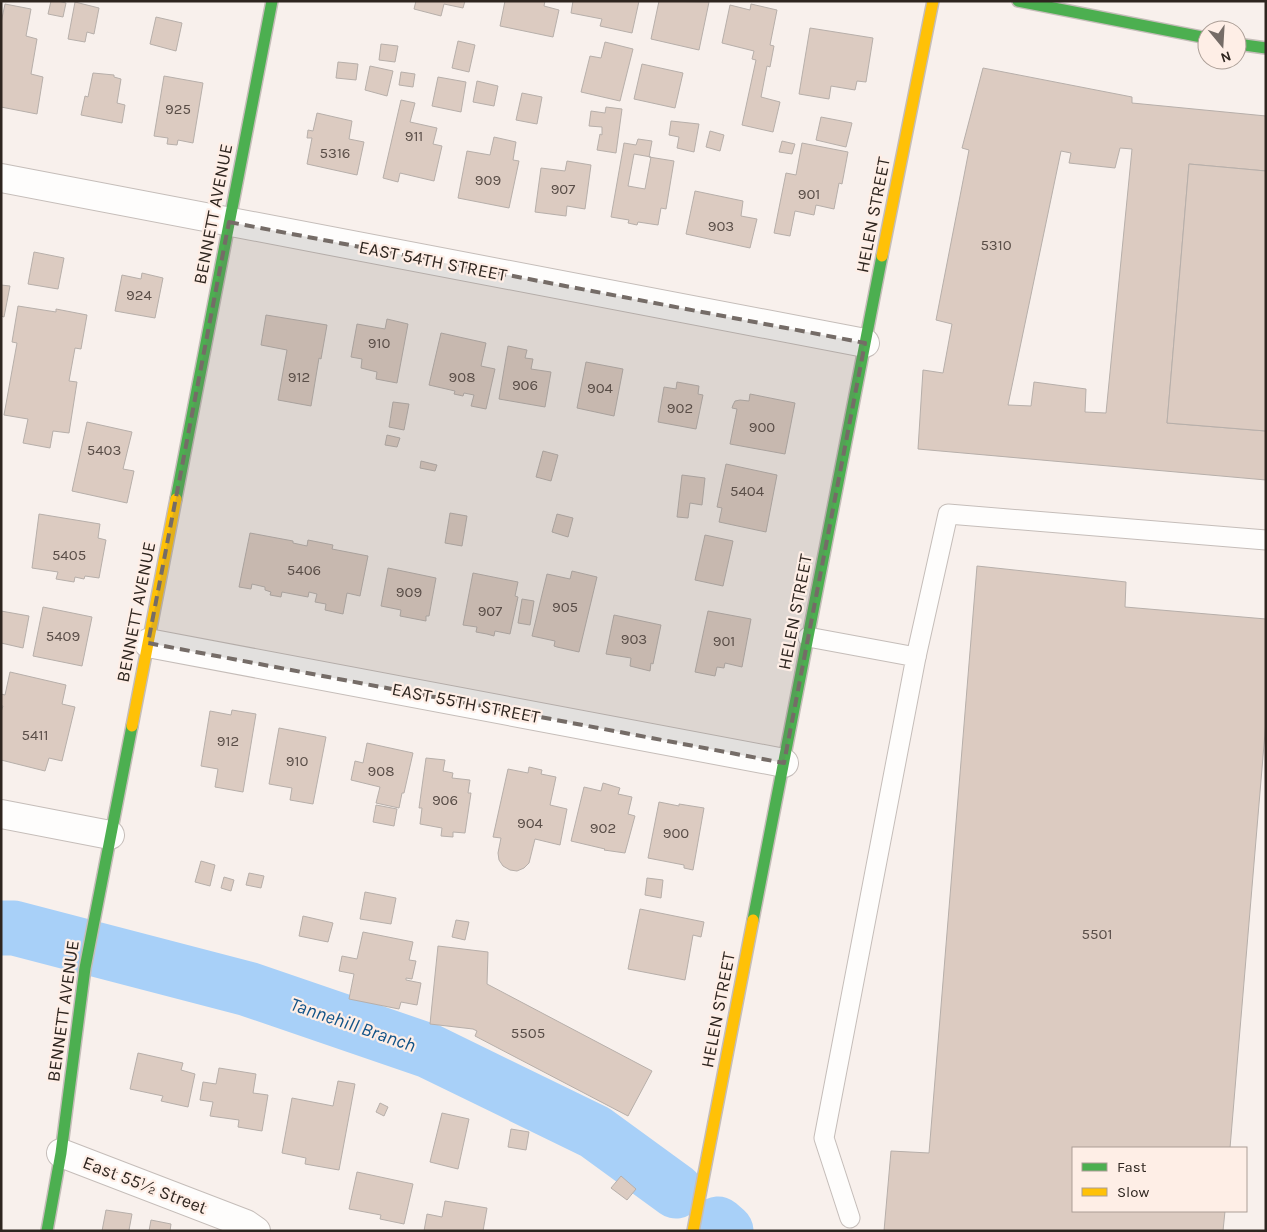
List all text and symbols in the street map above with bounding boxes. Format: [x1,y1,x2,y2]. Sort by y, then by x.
north arrow [1197,20,1247,70]
text: N [1218,47,1233,67]
house number: 925 [165,100,191,118]
house number: 911 [405,127,423,145]
street label: BENNETT AVENUE [189,142,237,286]
house number: 5316 [320,144,350,162]
street label: HELEN STREET [851,155,895,275]
house number: 909 [475,171,501,189]
house number: 907 [551,180,575,198]
house number: 901 [798,185,820,203]
house number: 903 [708,217,734,235]
street label: EAST 54TH STREET [357,236,509,286]
house number: 5310 [980,236,1012,254]
house number: 924 [126,286,153,304]
house number: 910 [368,334,390,352]
house number: 912 [288,368,310,386]
house number: 908 [449,368,475,386]
house number: 906 [512,376,538,394]
house number: 904 [587,379,614,397]
house number: 902 [667,399,693,417]
house number: 900 [749,418,775,436]
house number: 5403 [87,441,121,459]
house number: 5404 [730,482,765,500]
street label: BENNETT AVENUE [112,540,160,684]
house number: 5405 [52,546,86,564]
street label: HELEN STREET [773,552,817,672]
house number: 5406 [287,561,321,579]
house number: 909 [396,583,422,601]
house number: 905 [552,598,578,616]
house number: 907 [478,602,502,620]
house number: 5409 [46,627,80,645]
house number: 903 [621,630,647,648]
house number: 901 [713,632,735,650]
street label: EAST 55TH STREET [390,678,542,728]
house number: 5411 [22,726,48,744]
house number: 912 [217,732,239,750]
house number: 910 [286,752,308,770]
house number: 908 [368,762,394,780]
house number: 906 [432,791,458,809]
house number: 904 [517,814,544,832]
house number: 902 [590,819,616,837]
house number: 900 [663,824,689,842]
house number: 5501 [1082,925,1112,943]
street label: BENNETT AVENUE [42,939,84,1083]
street label: HELEN STREET [696,950,740,1070]
water label: Tannehill Branch [287,993,419,1057]
house number: 5505 [511,1024,545,1042]
legend [1072,1147,1247,1212]
street label: East 55½ Street [80,1151,210,1219]
text: Fast [1117,1158,1147,1176]
text: Slow [1117,1183,1149,1201]

